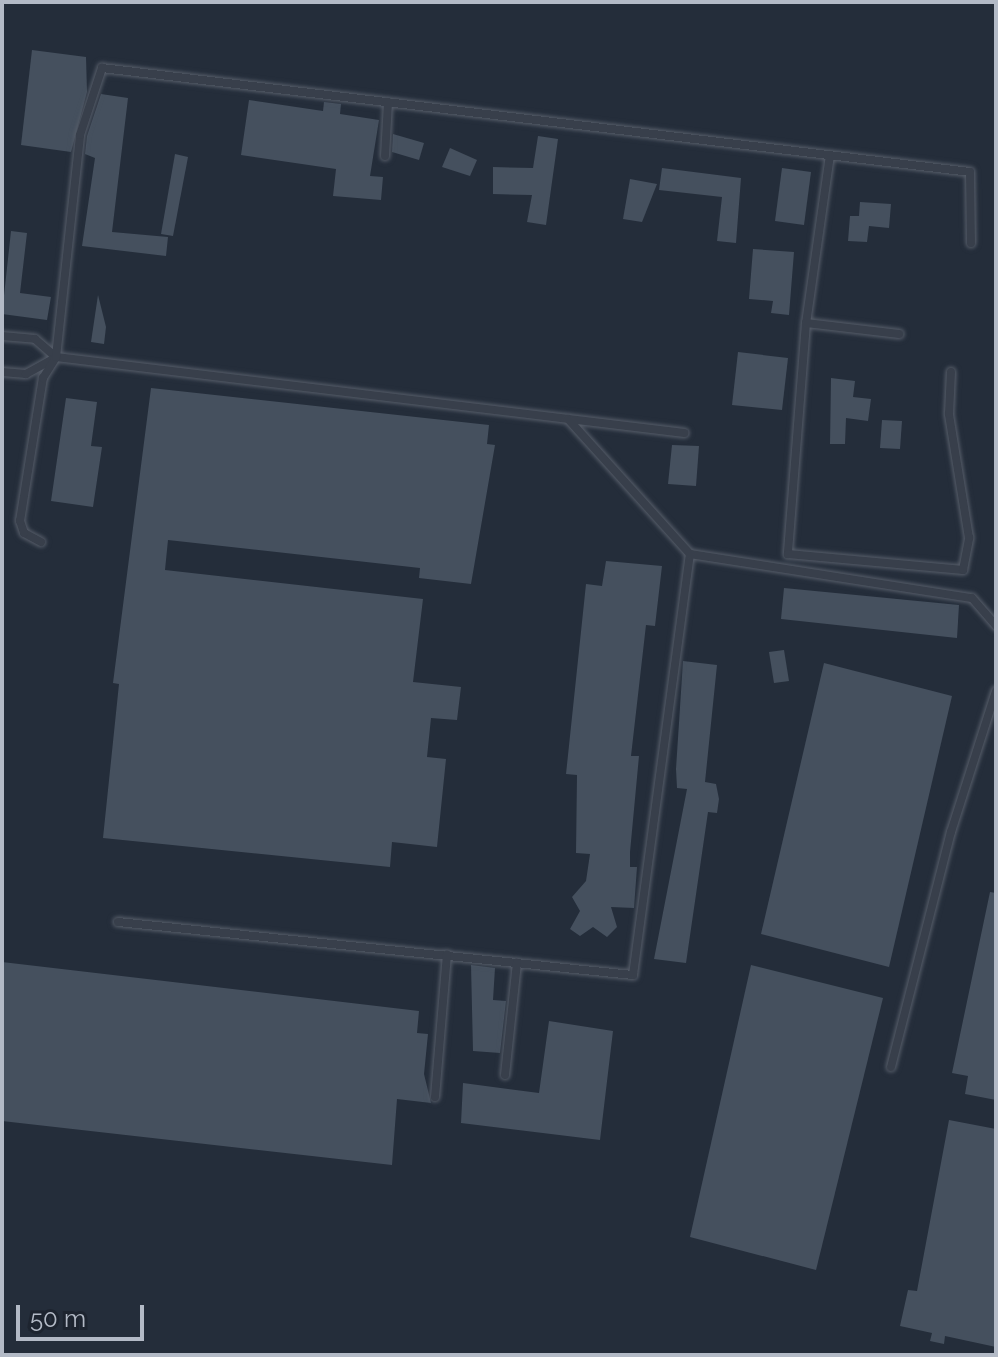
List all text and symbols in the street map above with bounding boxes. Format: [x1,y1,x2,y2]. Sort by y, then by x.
scale bar [20,1289,148,1339]
text: 50 m [30,1304,86,1333]

